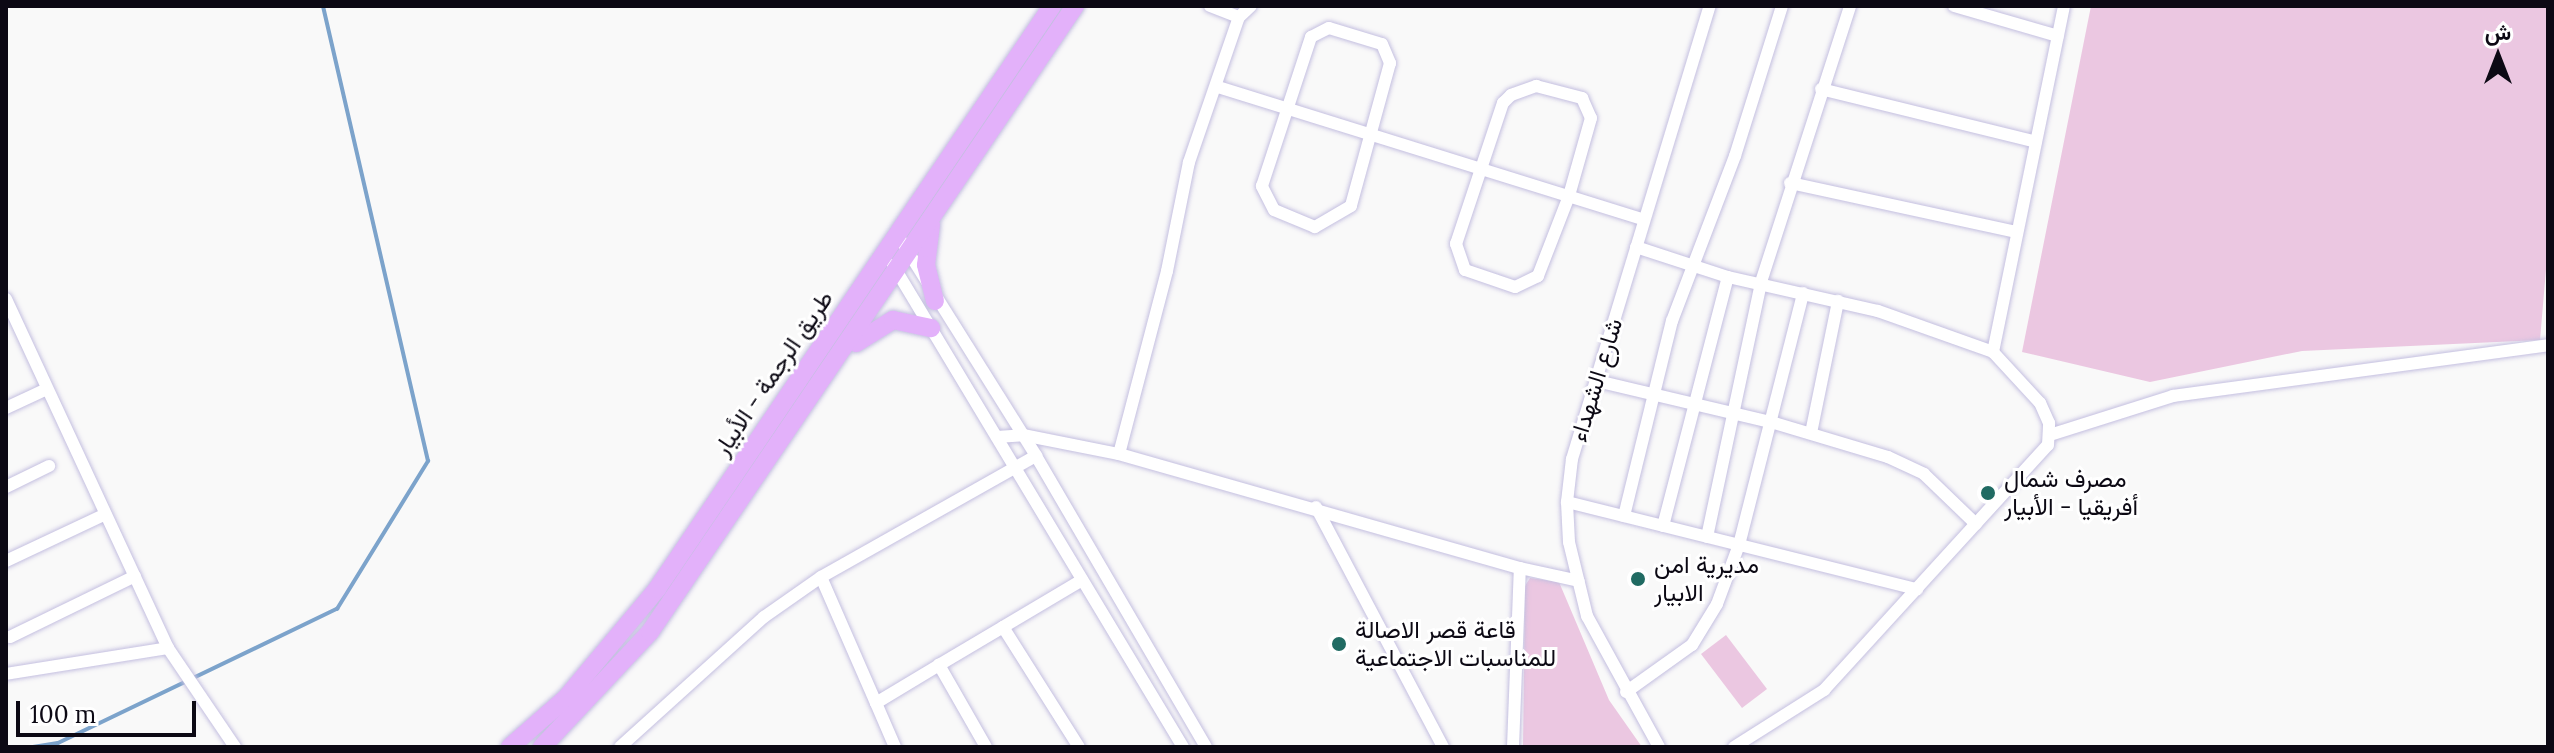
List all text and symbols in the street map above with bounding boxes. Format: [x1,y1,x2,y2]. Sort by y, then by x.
north arrow [2458,16,2538,96]
text: ش [2485,18,2511,46]
street label: طريق الرجمة - الأبيار [707,285,839,461]
street label: شارع الشهداء [1564,315,1628,445]
place label: مصرف شمال أفريقيا - الأبيار [2004,465,2138,521]
marker: مصرف شمال أفريقيا - الأبيار [1979,484,1997,502]
place label: مديرية امن الابيار [1654,551,1759,607]
marker: مديرية امن الابيار [1629,570,1647,588]
place label: قاعة قصر الاصالة للمناسبات الاجتماعية [1355,616,1556,672]
marker: قاعة قصر الاصالة للمناسبات الاجتماعية [1330,635,1348,653]
scale bar [20,685,200,735]
text: 100 m [30,699,96,730]

